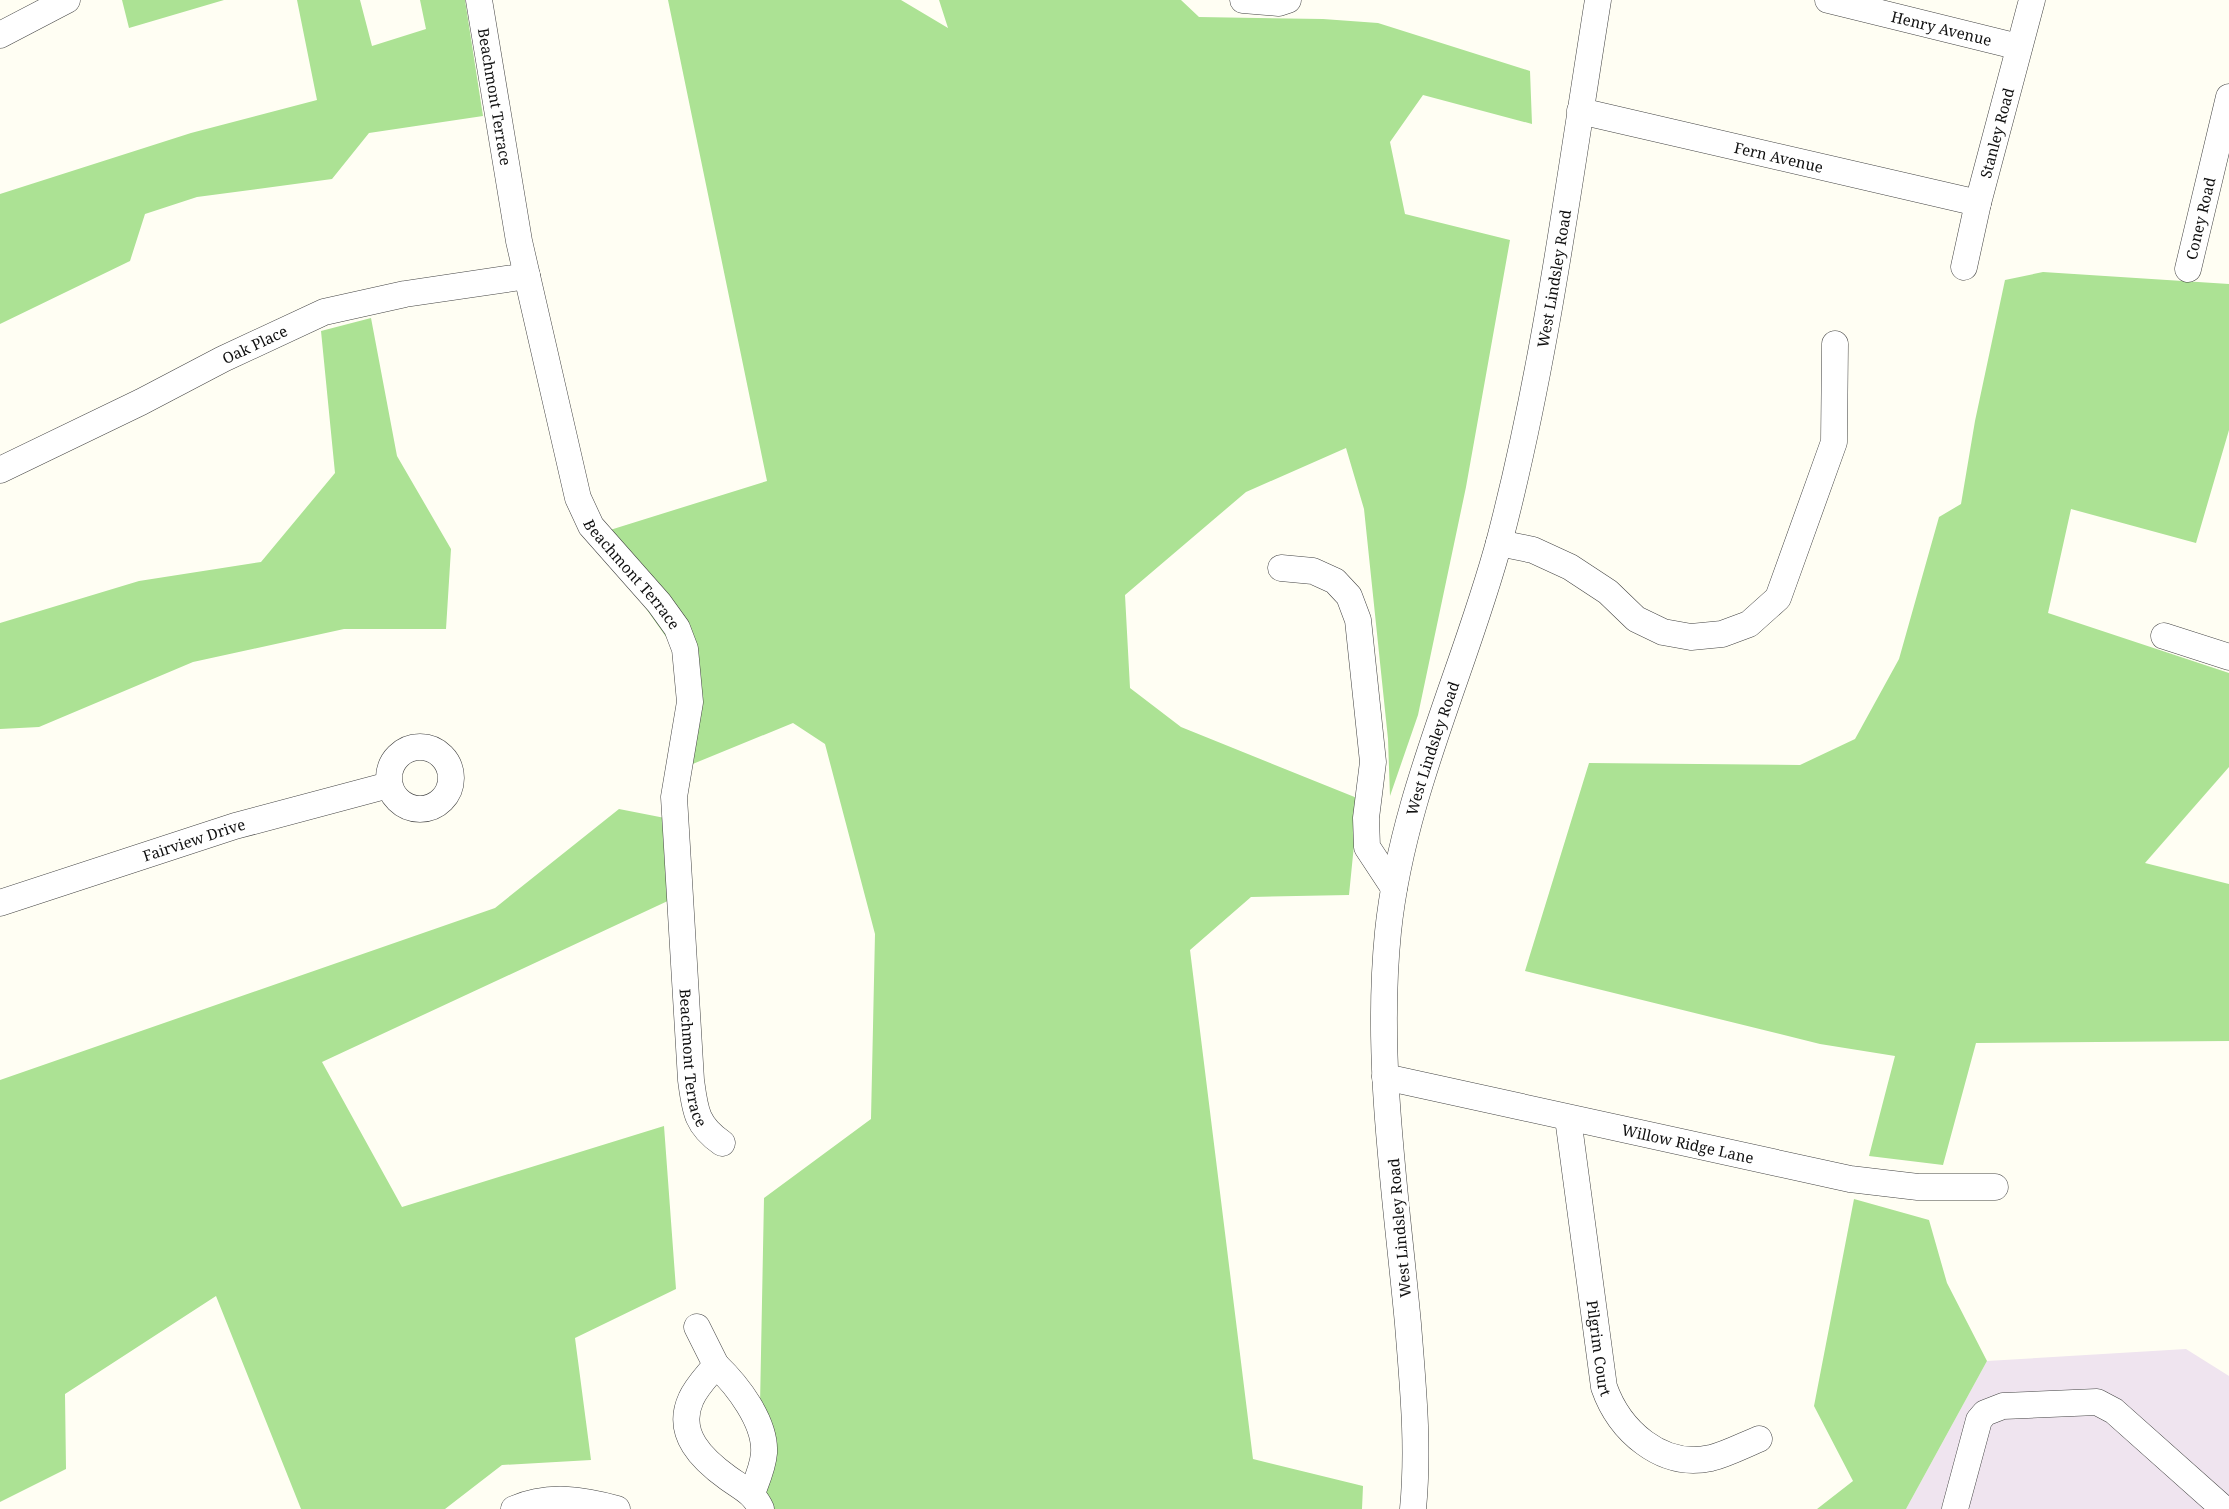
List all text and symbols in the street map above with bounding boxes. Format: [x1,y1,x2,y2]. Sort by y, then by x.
street label: Henry Avenue [1889,6,1994,50]
street label: Beachmont Terrace [474,26,516,167]
street label: Stanley Road [1975,86,2018,180]
street label: Fern Avenue [1732,137,1825,177]
street label: Coney Road [2181,175,2220,262]
street label: West Lindsley Road [1532,208,1575,349]
street label: Oak Place [219,320,291,368]
street label: Beachmont Terrace [579,516,685,633]
street label: West Lindsley Road [1401,678,1463,818]
street label: Fairview Drive [140,814,247,866]
street label: Beachmont Terrace [676,988,712,1131]
street label: Willow Ridge Lane [1620,1119,1756,1168]
street label: West Lindsley Road [1383,1158,1415,1298]
street label: Pilgrim Court [1582,1299,1616,1399]

